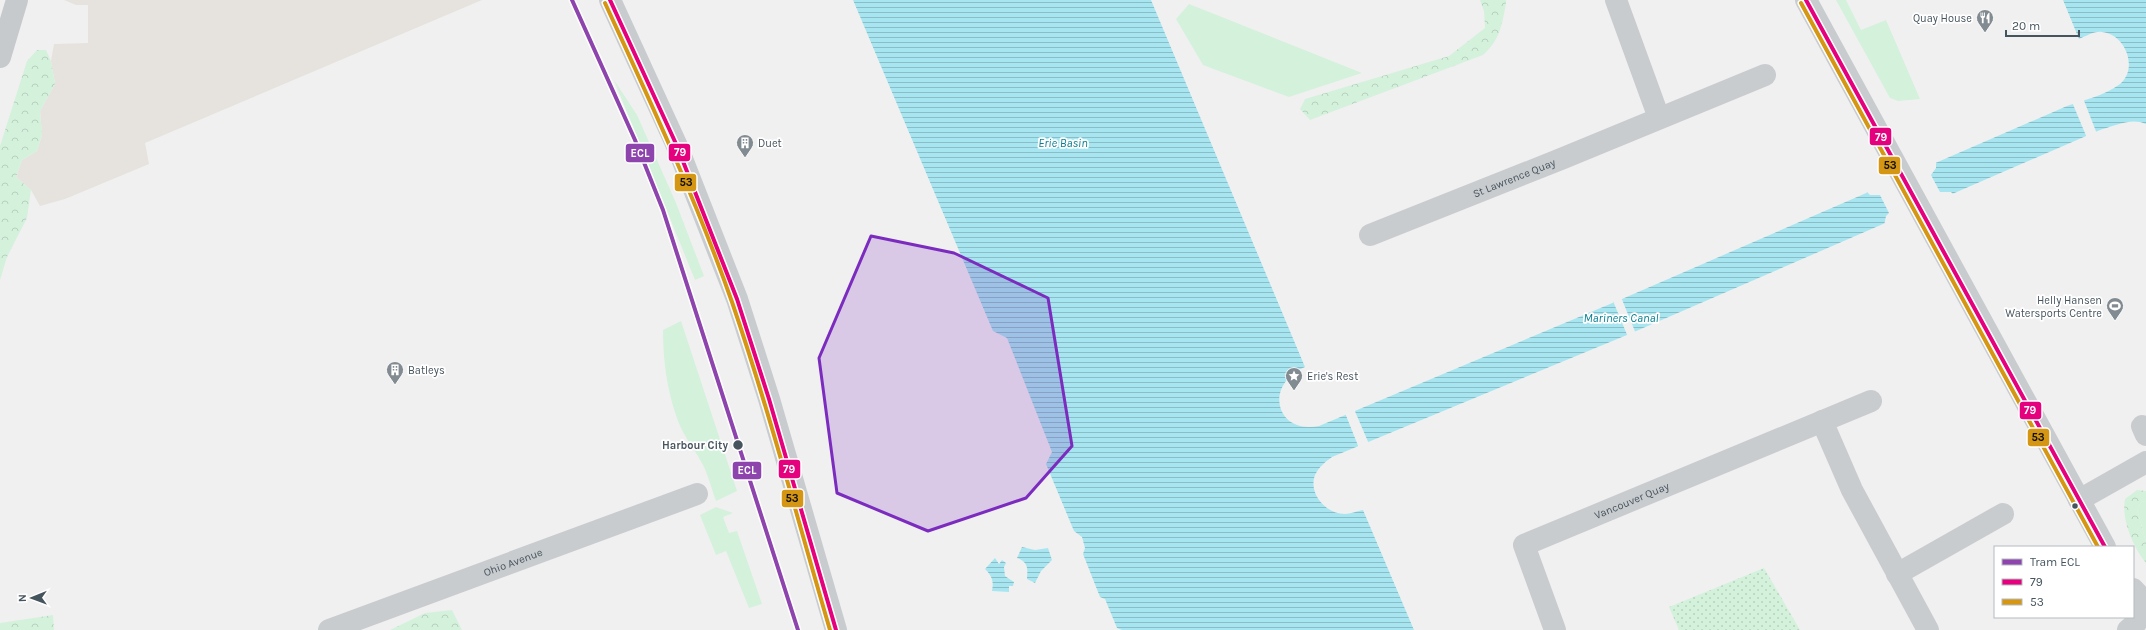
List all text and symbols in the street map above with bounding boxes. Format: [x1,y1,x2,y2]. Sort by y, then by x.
restaurant icon: Quay House [1975,8,1995,33]
place label: Quay House [1913,12,1972,25]
scale bar [2006,12,2079,38]
text: 20 m [2012,19,2040,33]
line badge: 79 [1869,127,1892,146]
text: 79 [1875,131,1887,144]
building icon: Duet [735,133,755,158]
water label: Erie Basin [1038,136,1088,150]
place label: Duet [758,137,782,150]
line badge: ECL [625,143,655,163]
line badge: 79 [668,143,691,162]
text: 79 [674,146,686,159]
text: ECL [631,147,650,160]
street label: St Lawrence Quay [1471,156,1557,200]
line badge: 53 [1878,156,1901,175]
text: 53 [1883,159,1897,172]
line badge: 53 [674,173,697,192]
text: 53 [679,176,693,189]
place label: Helly Hansen Watersports Centre [2005,294,2102,320]
sports icon: Helly Hansen Watersports Centre [2105,296,2125,321]
water label: Mariners Canal [1583,311,1659,325]
building icon: Batleys [385,360,405,385]
place label: Batleys [408,364,445,377]
place icon: Erie's Rest [1284,366,1304,391]
place label: Erie's Rest [1307,370,1358,383]
line badge: 79 [2019,401,2042,420]
text: 79 [2024,404,2036,417]
line badge: 53 [2027,428,2050,447]
text: 53 [2031,431,2045,444]
marker: Harbour City [731,438,745,452]
place label: Harbour City [662,439,728,452]
line badge: 79 [778,459,801,479]
line badge: ECL [732,461,762,480]
text: 79 [783,463,795,476]
text: ECL [738,464,757,477]
street label: Vancouver Quay [1592,480,1671,522]
line badge: 53 [781,489,804,508]
text: 53 [785,492,799,505]
unlabelled marker [2070,501,2080,511]
street label: Ohio Avenue [482,546,545,579]
legend [1994,546,2134,618]
text: Tram ECL [2030,555,2080,569]
text: 79 [2030,575,2043,589]
north arrow [12,578,52,618]
text: N [16,594,29,602]
text: 53 [2030,595,2044,609]

